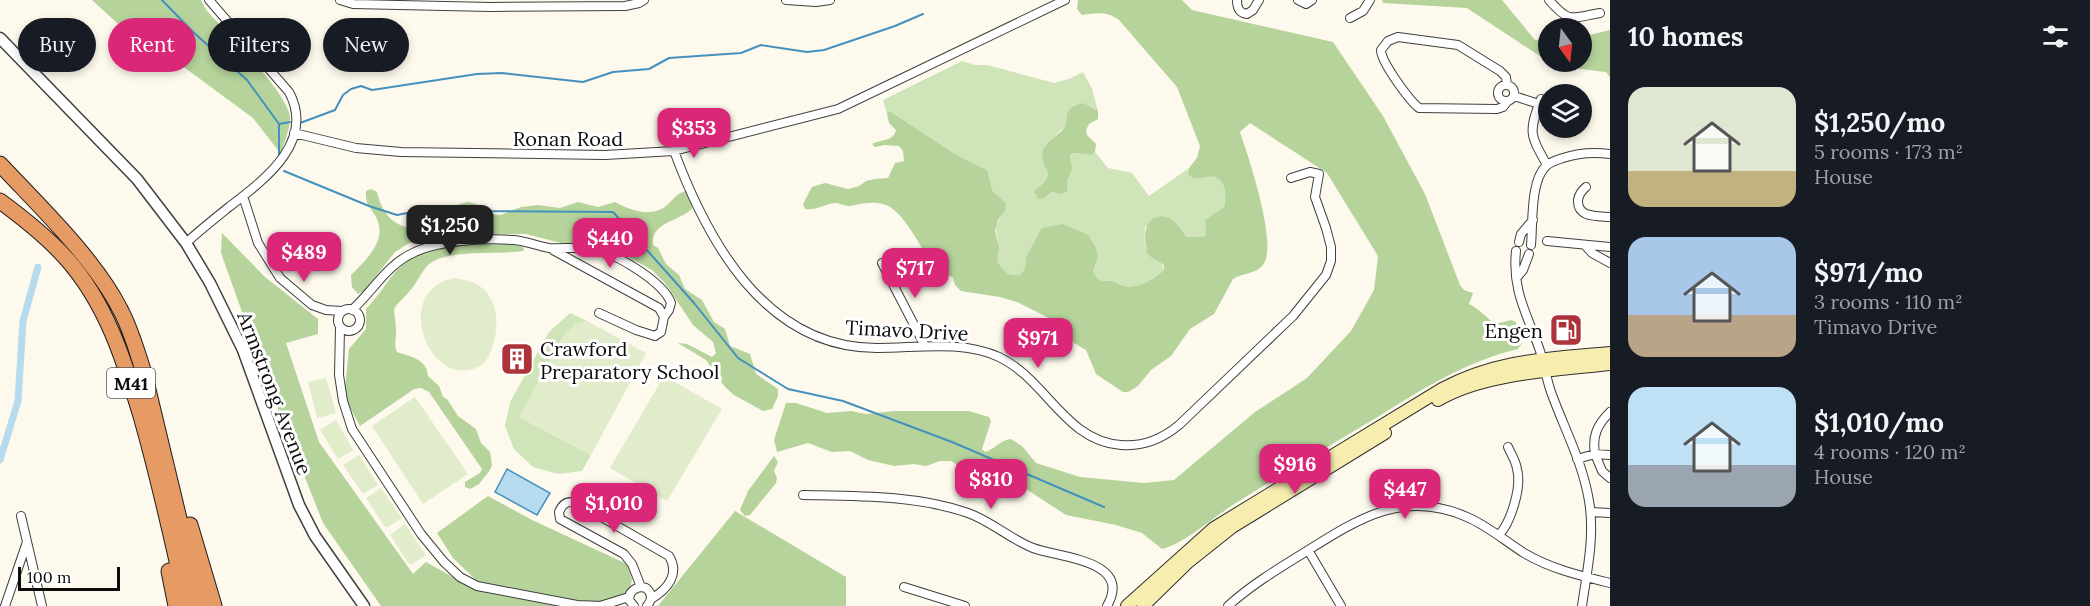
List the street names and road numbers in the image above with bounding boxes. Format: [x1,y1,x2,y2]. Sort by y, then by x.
street label: Ronan Road [513,126,623,151]
street label: Armstrong Avenue [232,307,318,478]
street label: Timavo Drive [845,314,969,346]
road number: M41 [107,368,155,398]

